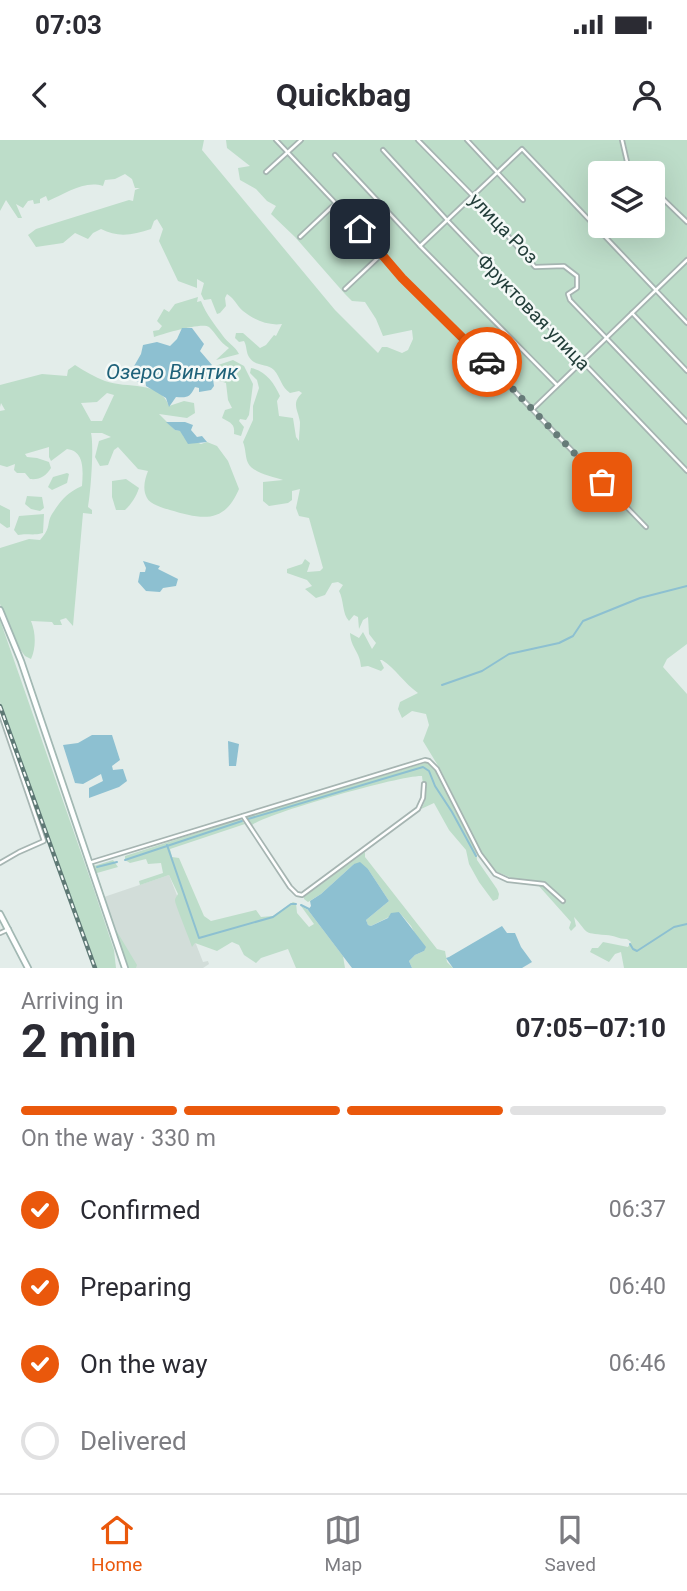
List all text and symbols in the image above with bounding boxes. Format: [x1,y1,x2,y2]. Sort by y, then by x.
text: 07:03 [35,10,102,40]
icon: back [21,76,59,114]
text: Quickbag [276,76,411,114]
icon: person [628,76,666,114]
map controls [588,161,665,238]
button: layers [588,161,665,238]
street label: улица Роз [464,188,543,268]
pin [330,199,390,259]
icon: home [341,210,379,248]
street label: Фруктовая улица [472,249,595,375]
courier [452,327,522,397]
icon: car [468,343,506,381]
water label: Озеро Винтик [106,360,239,384]
pin [572,452,632,512]
icon: bag [583,463,621,501]
text: Arriving in [21,988,124,1015]
text: 07:05–07:10 [516,1013,666,1043]
text: 2 min [21,1014,137,1068]
text: On the way · 330 m [21,1125,216,1152]
icon: check [21,1191,59,1229]
text: Confirmed [80,1195,201,1225]
text: 06:37 [609,1196,666,1223]
icon: check [21,1268,59,1306]
text: Preparing [80,1272,192,1302]
text: 06:40 [609,1273,666,1300]
icon: check [21,1345,59,1383]
text: On the way [80,1349,208,1379]
text: 06:46 [609,1350,666,1377]
text: Delivered [80,1426,187,1456]
tab: Home [91,1511,142,1576]
tab: Map [324,1511,362,1576]
tab: Saved [545,1511,596,1576]

